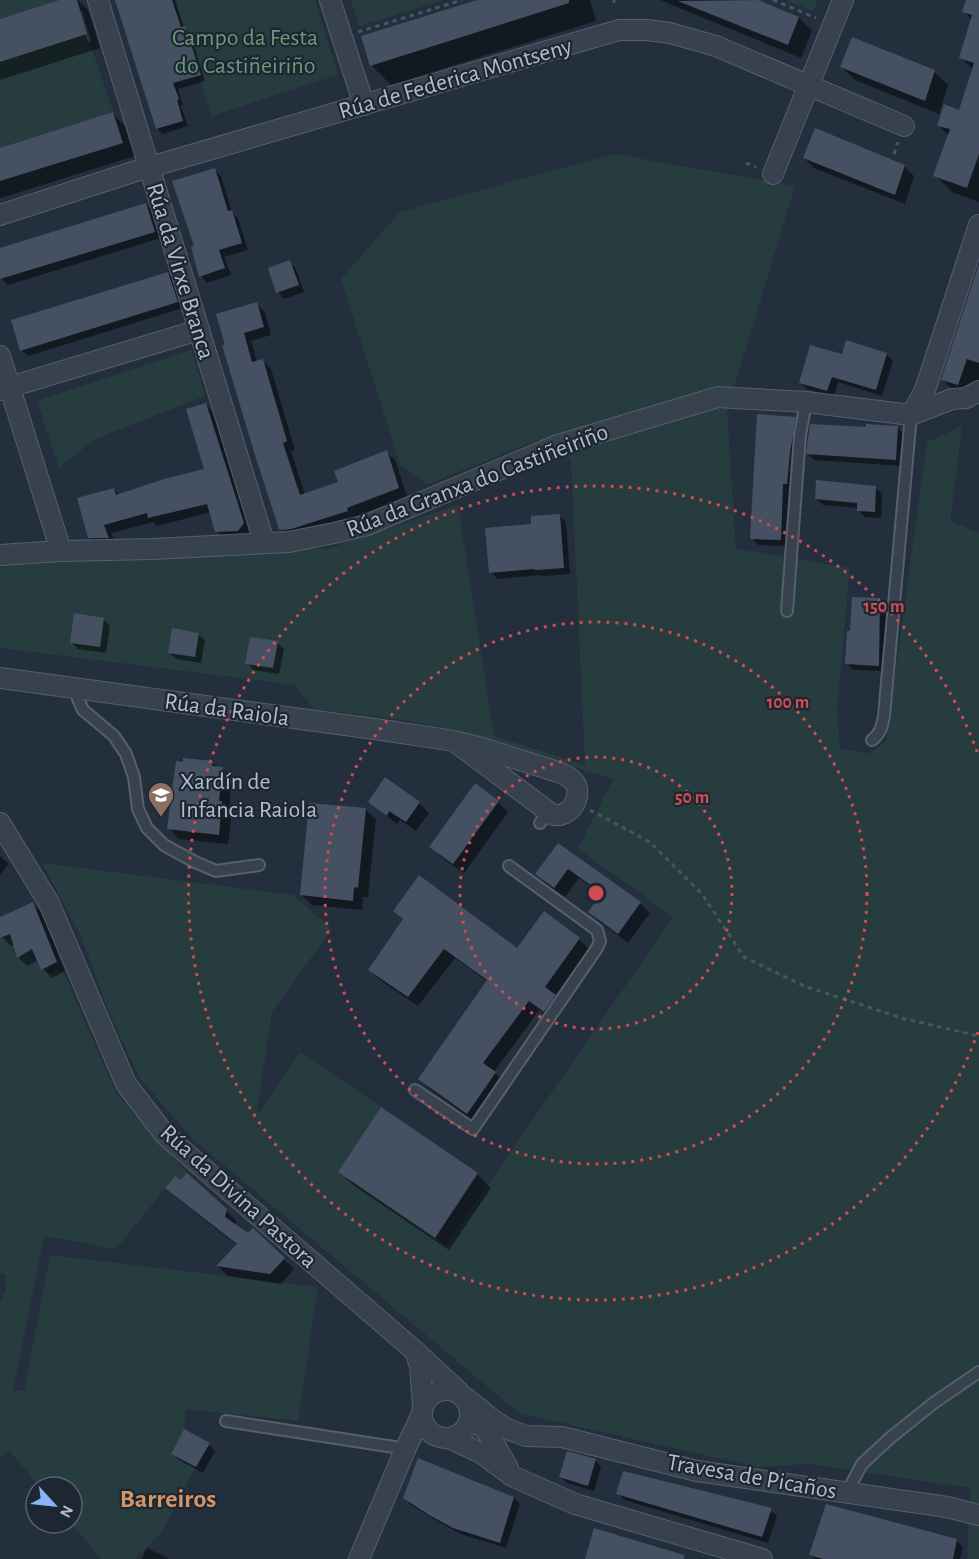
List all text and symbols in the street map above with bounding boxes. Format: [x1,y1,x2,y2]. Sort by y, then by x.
park label: Campo da Festa do Castiñeiriño [172,26,318,78]
street label: Rúa de Federica Montseny [336,34,575,124]
street label: Rúa da Virxe Branca [142,180,218,362]
street label: Rúa da Granxa do Castiñeiriño [343,420,612,542]
text: 150 m [864,598,904,616]
street label: Rúa da Raiola [163,689,291,731]
text: 100 m [767,694,809,712]
place label: Xardín de Infancia Raiola [180,770,317,822]
school or university icon: Xardín de Infancia Raiola [146,780,176,818]
text: 50 m [675,789,709,807]
centre of rings [586,883,606,903]
street label: Rúa da Divina Pastora [155,1120,321,1273]
street label: Travesa de Picaños [665,1450,839,1504]
north arrow [24,1475,84,1535]
district label: Barreiros [120,1486,216,1512]
text: N [57,1503,76,1520]

